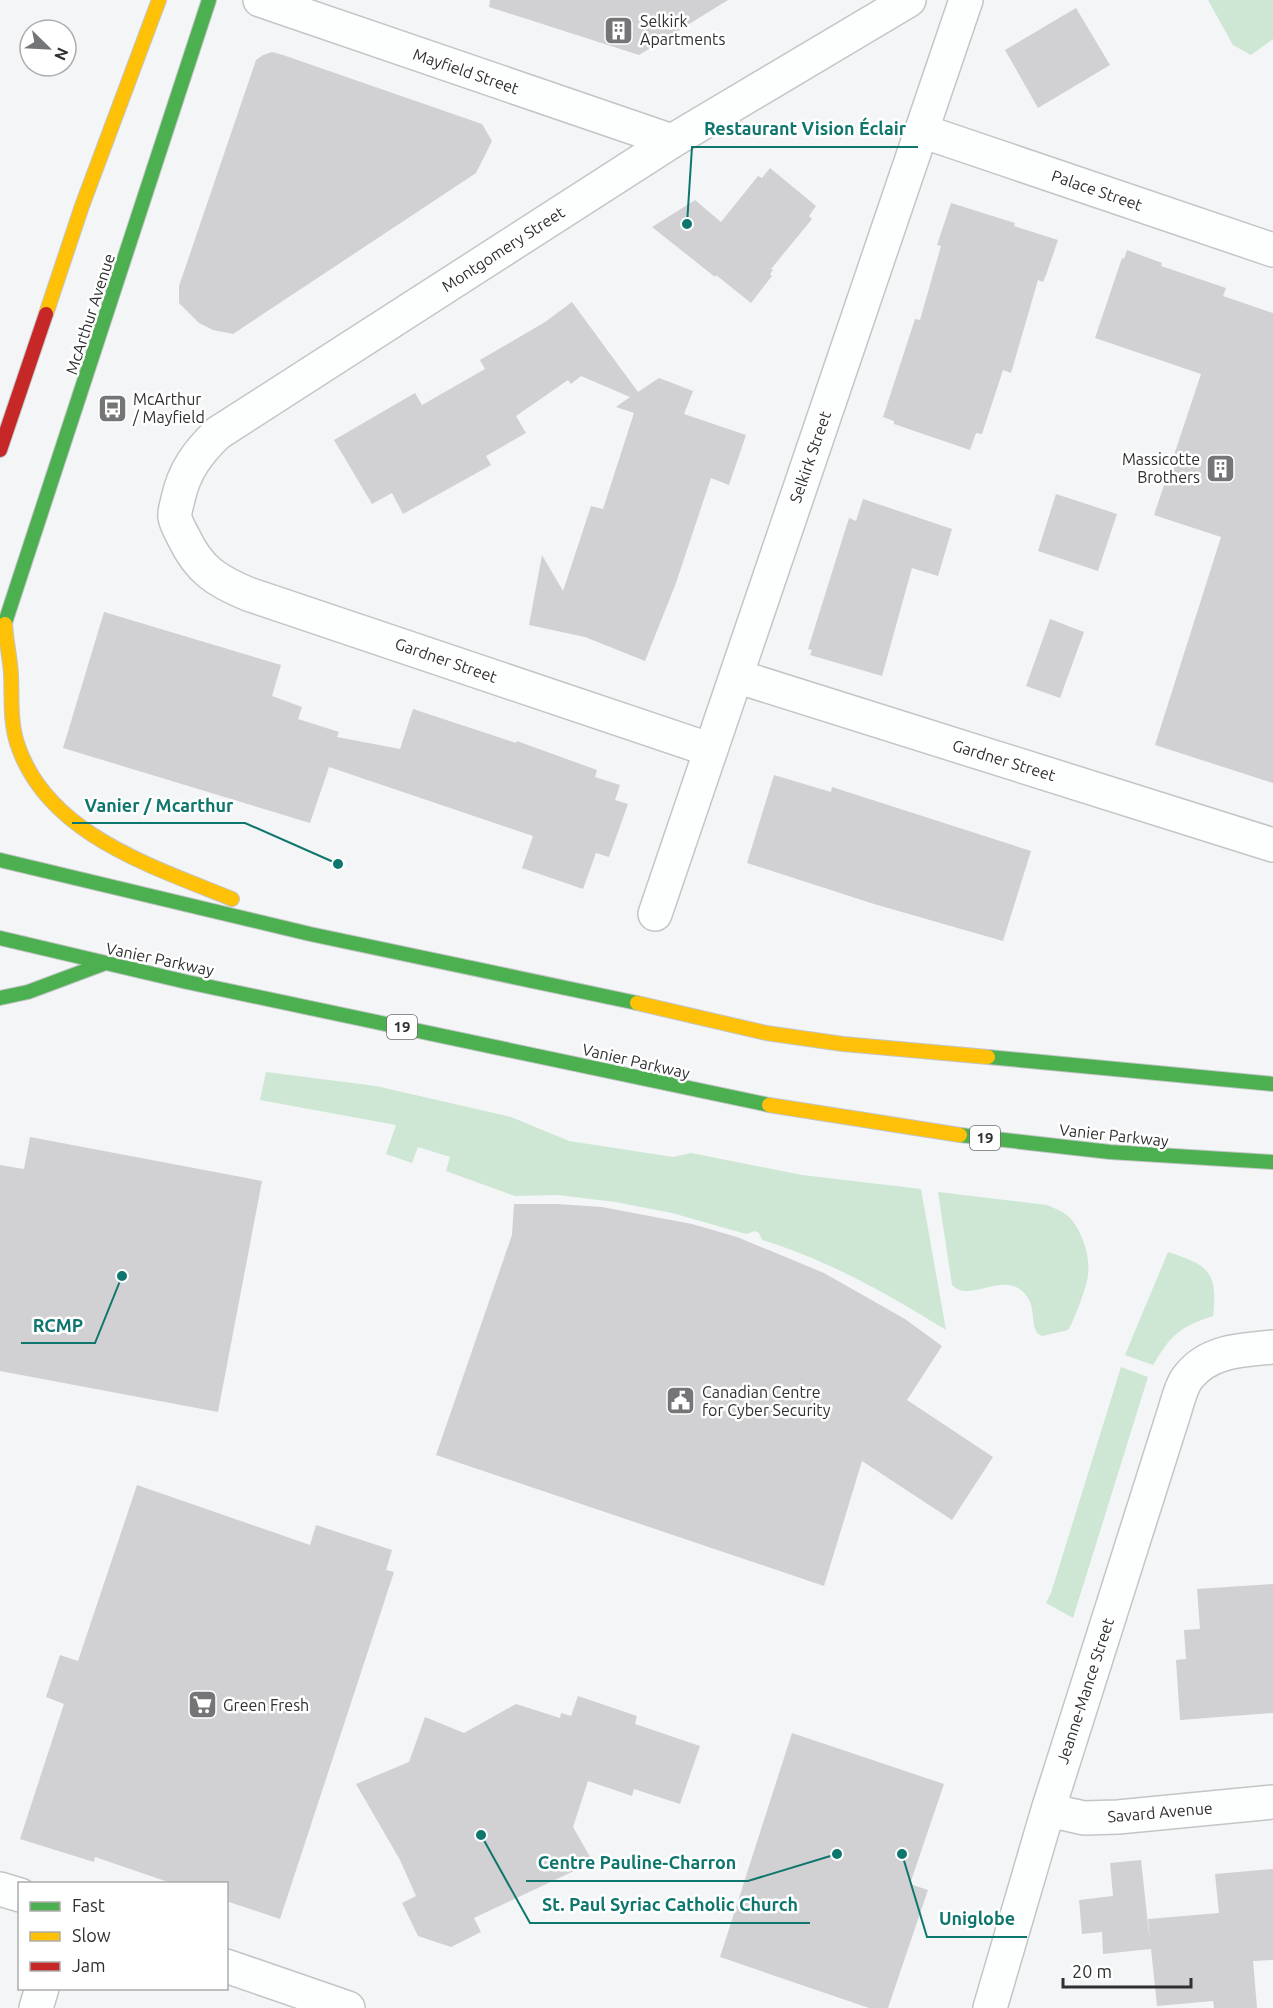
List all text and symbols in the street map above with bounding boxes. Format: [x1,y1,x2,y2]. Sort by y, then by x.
place label: Selkirk Apartments [640,12,725,48]
building icon: Selkirk Apartments [603,14,635,46]
north arrow [18,18,78,78]
street label: Mayfield Street [411,44,522,98]
text: N [51,45,72,63]
callout: Restaurant Vision Éclair [692,111,918,147]
text: Restaurant Vision Éclair [704,117,907,138]
street label: Palace Street [1049,166,1145,214]
street label: Montgomery Street [438,202,568,295]
street label: McArthur Avenue [62,251,118,377]
place label: McArthur / Mayfield [132,390,205,426]
bus stop icon: McArthur / Mayfield [96,392,128,424]
street label: Selkirk Street [786,408,834,505]
place label: Massicotte Brothers [1122,450,1200,486]
building icon: Massicotte Brothers [1205,452,1237,484]
street label: Gardner Street [393,634,500,686]
street label: Gardner Street [950,736,1058,784]
callout: Vanier / Mcarthur [72,787,245,823]
text: Vanier / Mcarthur [84,795,234,815]
street label: Vanier Parkway [104,939,216,979]
road number: 19 [387,1015,417,1039]
street label: Vanier Parkway [580,1040,692,1082]
street label: Vanier Parkway [1058,1120,1170,1150]
road number: 19 [970,1126,1000,1150]
callout: RCMP [21,1307,95,1343]
text: RCMP [33,1315,83,1335]
place label: Canadian Centre for Cyber Security [702,1383,831,1419]
public building icon: Canadian Centre for Cyber Security [665,1385,697,1417]
street label: Jeanne-Mance Street [1053,1615,1117,1766]
supermarket icon: Green Fresh [186,1689,218,1721]
place label: Green Fresh [223,1696,309,1714]
street label: Savard Avenue [1107,1798,1213,1826]
callout: Centre Pauline-Charron [526,1845,748,1881]
text: Centre Pauline-Charron [538,1852,736,1872]
legend [18,1882,228,1990]
callout: St. Paul Syriac Catholic Church [530,1887,810,1923]
text: St. Paul Syriac Catholic Church [542,1894,798,1914]
text: Fast [72,1895,105,1915]
callout: Uniglobe [927,1901,1027,1937]
text: Uniglobe [939,1908,1015,1928]
text: Slow [72,1925,111,1945]
scale bar [1063,1951,1190,1989]
text: Jam [72,1955,106,1975]
text: 20 m [1072,1961,1112,1981]

